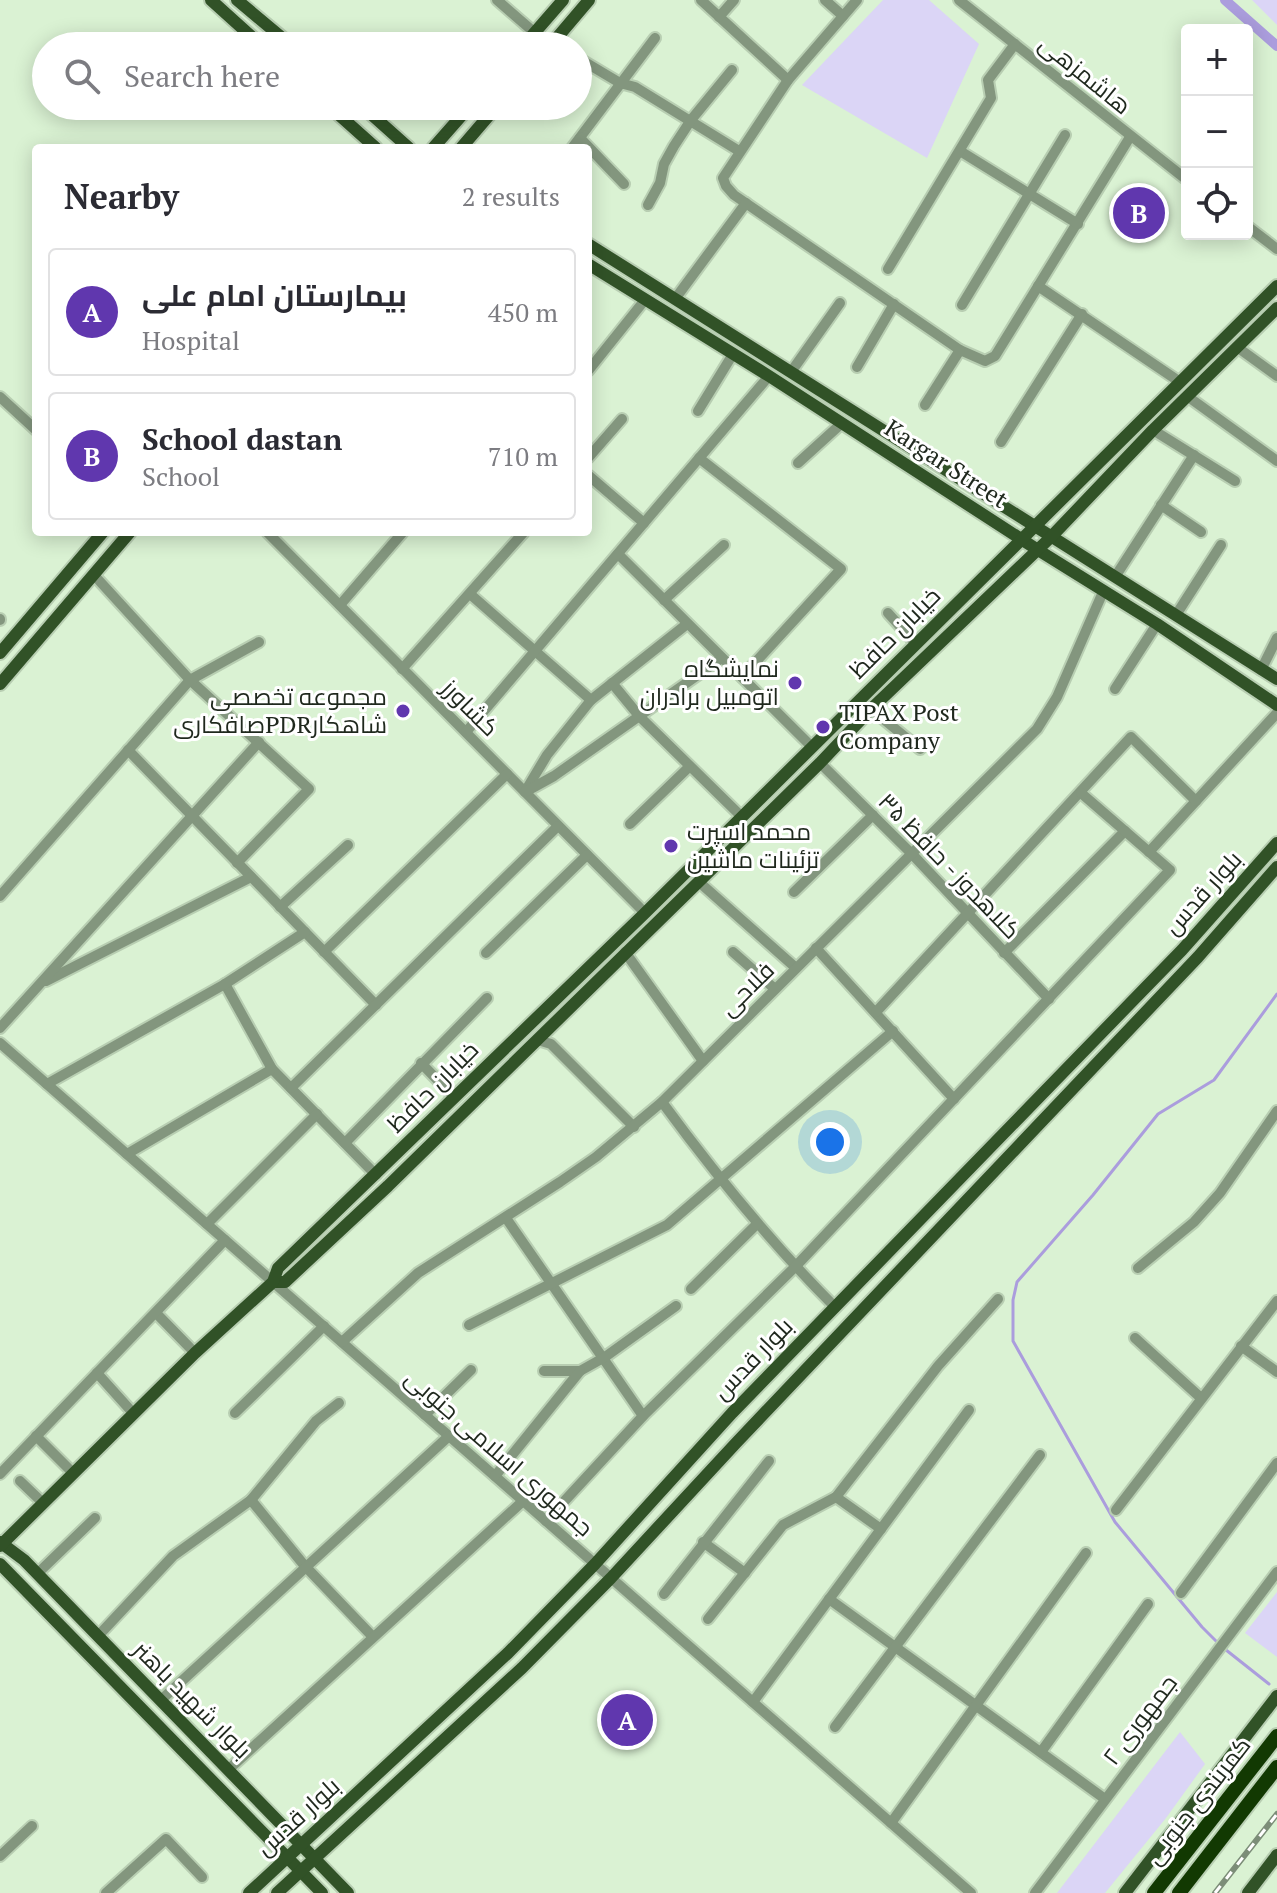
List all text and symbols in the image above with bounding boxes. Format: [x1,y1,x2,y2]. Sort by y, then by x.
map controls [1181,24,1253,240]
button: + [1181,24,1253,96]
street label: هاشمزهی [1033,27,1138,121]
search box [32,32,592,120]
icon: search [60,54,104,98]
text: Search here [124,56,280,96]
button: − [1181,96,1253,168]
button: locate [1181,168,1253,240]
text: Nearby [64,174,179,219]
text: 2 results [462,179,560,213]
pin: B [1113,183,1165,243]
text: بیمارستان امام علی [142,275,407,315]
text: A [83,295,101,329]
text: 450 m [488,295,558,329]
text: Hospital [142,323,240,357]
street label: Kargar Street [879,411,1014,515]
text: School dastan [142,419,342,459]
text: B [84,439,100,473]
text: 710 m [488,439,558,473]
text: School [142,459,220,493]
street label: خیابان حافظ [842,580,947,685]
place label: نمایشگاه اتومبیل برادران [640,652,779,712]
street label: کشاورز [434,670,506,743]
marker: نمایشگاه اتومبیل برادران [786,674,804,692]
place label: مجموعه تخصصی صافکاریPDRشاهکار [173,680,387,740]
place label: TIPAX Post Company [839,696,959,756]
marker: مجموعه تخصصی صافکاریPDRشاهکار [394,702,412,720]
marker: TIPAX Post Company [814,718,832,736]
street label: کلاهدوز - حافظ ۳۵ [872,785,1028,945]
place label: محمد اسپرت تزئینات ماشین [687,815,820,875]
marker: محمد اسپرت تزئینات ماشین [662,837,680,855]
street label: بلوار قدس [1156,843,1249,941]
street label: فلاحی [712,954,781,1023]
street label: خیابان حافظ [380,1034,485,1139]
your location [810,1122,850,1162]
street label: بلوار قدس [705,1310,799,1406]
street label: جمهوری اسلامی جنوبی [399,1362,601,1543]
street label: بلوار شهید باهنر [125,1632,259,1765]
street label: جمهوری ۲ [1095,1668,1184,1771]
pin: A [601,1690,653,1750]
street label: کمربندی جنوبی [1137,1730,1257,1871]
street label: بلوار قدس [248,1770,346,1863]

